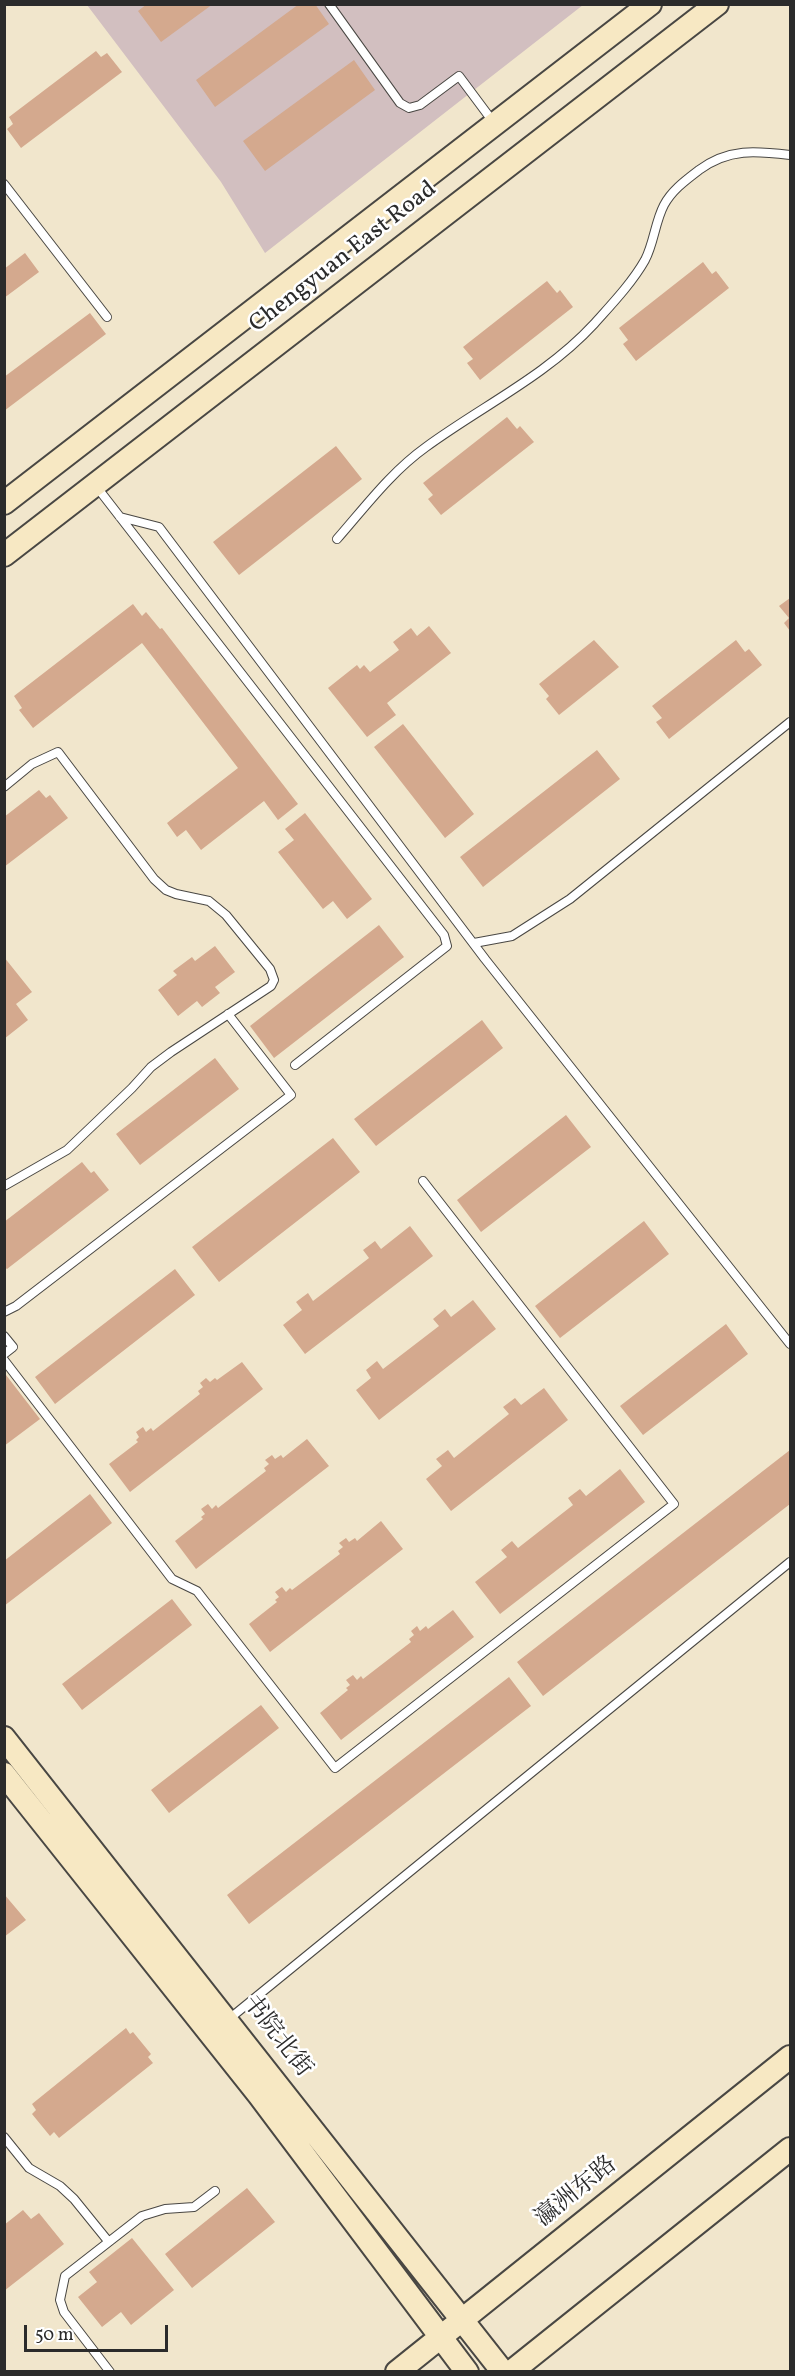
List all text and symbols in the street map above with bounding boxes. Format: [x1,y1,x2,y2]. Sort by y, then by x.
street label: Chengyuan East Road [245,176,443,340]
street label: 书院北街 [235,1990,317,2084]
street label: 瀛洲东路 [531,2152,623,2234]
scale bar [27,2313,171,2351]
text: 50 m [35,2323,74,2348]

